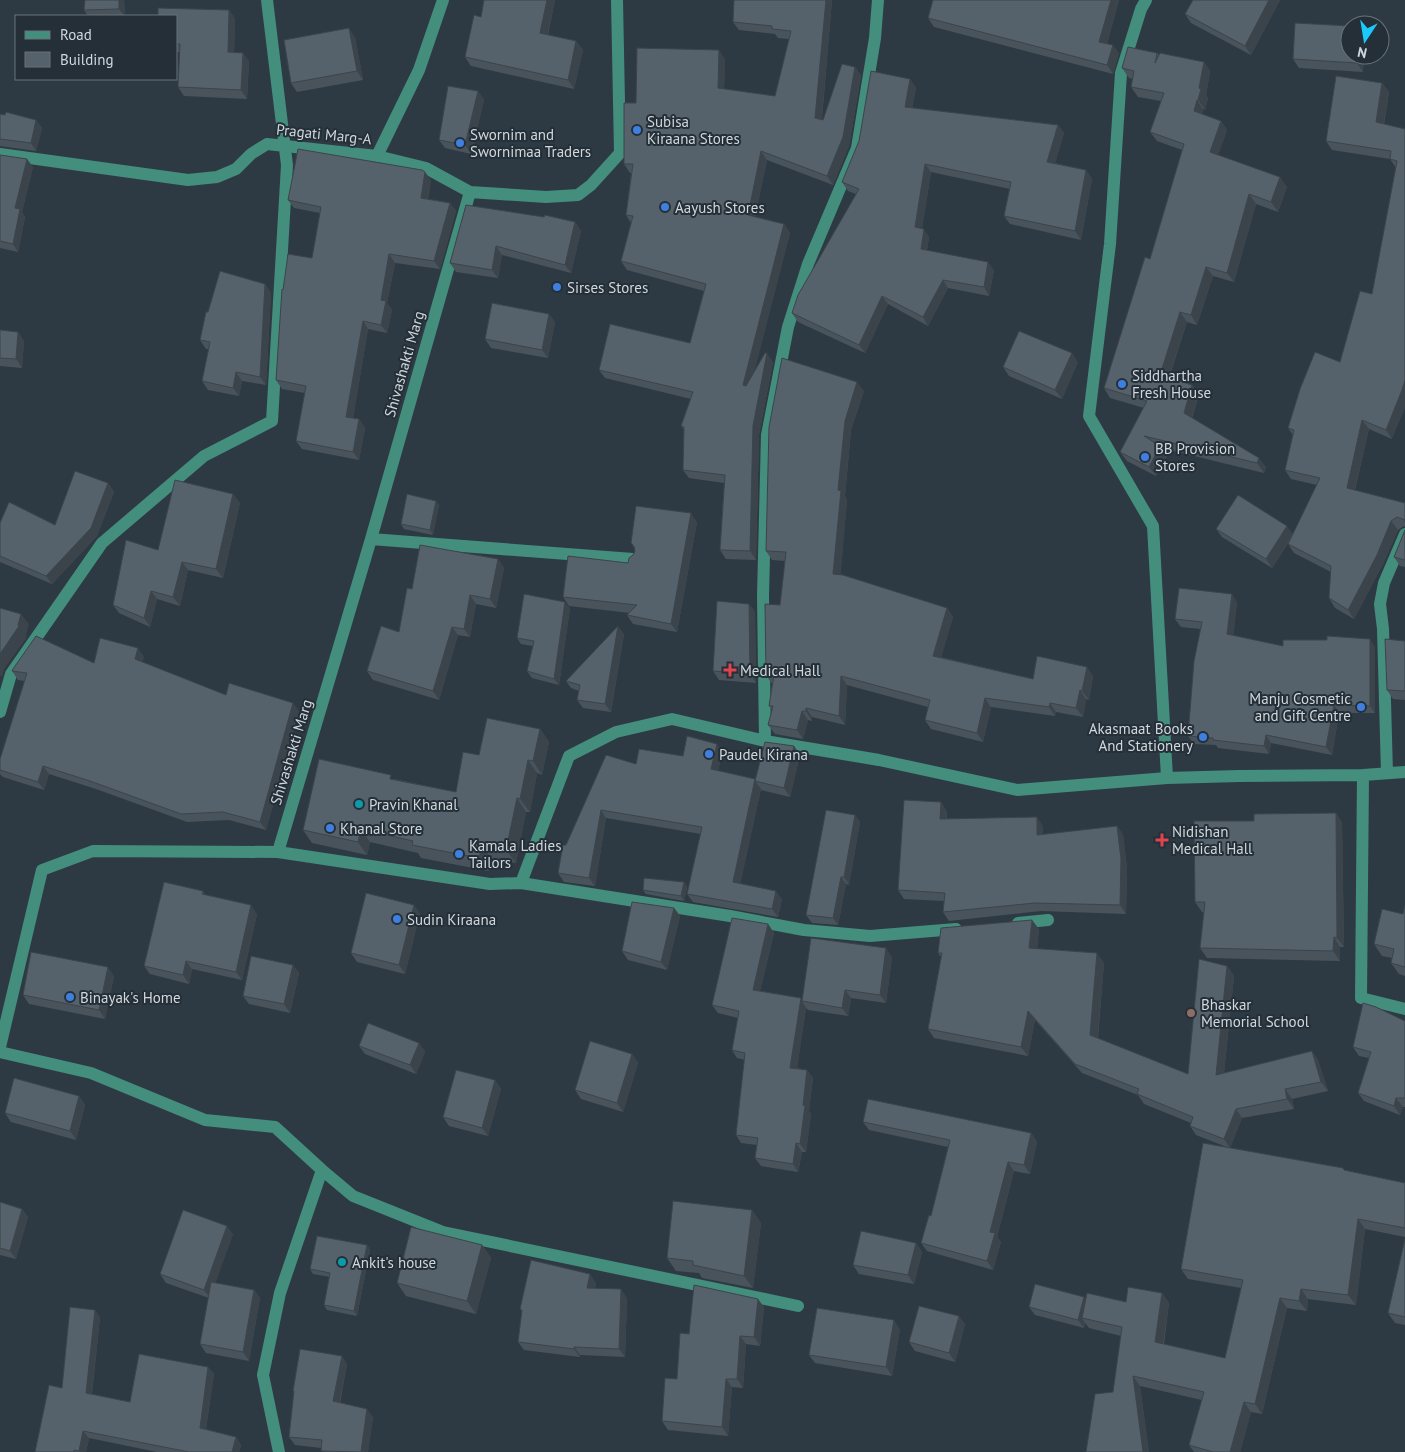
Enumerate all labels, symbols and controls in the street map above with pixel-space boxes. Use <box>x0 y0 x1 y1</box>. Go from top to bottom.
legend <box>15 15 178 80</box>
north arrow <box>1340 15 1390 65</box>
text: Road <box>60 25 92 44</box>
text: N <box>1356 43 1369 62</box>
text: Building <box>60 50 114 69</box>
place label: Subisa Kiraana Stores <box>647 112 740 148</box>
street label: Pragati Marg-A <box>275 120 373 148</box>
marker: Subisa Kiraana Stores <box>631 124 643 136</box>
place label: Swornim and Swornimaa Traders <box>470 125 591 161</box>
marker: Swornim and Swornimaa Traders <box>454 137 466 149</box>
place label: Aayush Stores <box>675 198 765 217</box>
marker: Aayush Stores <box>659 201 671 213</box>
place label: Sirses Stores <box>567 278 648 297</box>
marker: Sirses Stores <box>551 281 563 293</box>
street label: Shivashakti Marg <box>380 309 428 419</box>
place label: Siddhartha Fresh House <box>1132 366 1211 402</box>
marker: Siddhartha Fresh House <box>1116 378 1128 390</box>
place label: BB Provision Stores <box>1155 439 1235 475</box>
marker: BB Provision Stores <box>1139 451 1151 463</box>
place label: Medical Hall <box>740 661 821 680</box>
marker: Medical Hall <box>724 664 736 676</box>
place label: Manju Cosmetic and Gift Centre <box>1249 689 1351 725</box>
street label: Shivashakti Marg <box>266 697 316 807</box>
marker: Manju Cosmetic and Gift Centre <box>1355 701 1367 713</box>
place label: Akasmaat Books And Stationery <box>1089 719 1193 755</box>
marker: Akasmaat Books And Stationery <box>1197 731 1209 743</box>
place label: Paudel Kirana <box>719 745 808 764</box>
marker: Paudel Kirana <box>703 748 715 760</box>
place label: Pravin Khanal <box>369 795 458 814</box>
marker: Pravin Khanal <box>353 798 365 810</box>
place label: Khanal Store <box>340 819 422 838</box>
marker: Khanal Store <box>324 822 336 834</box>
place label: Nidishan Medical Hall <box>1172 822 1253 858</box>
marker: Nidishan Medical Hall <box>1156 834 1168 846</box>
place label: Kamala Ladies Tailors <box>469 836 562 872</box>
marker: Kamala Ladies Tailors <box>453 848 465 860</box>
place label: Sudin Kiraana <box>407 910 496 929</box>
marker: Sudin Kiraana <box>391 913 403 925</box>
place label: Binayak's Home <box>80 988 181 1007</box>
marker: Binayak's Home <box>64 991 76 1003</box>
place label: Bhaskar Memorial School <box>1201 995 1310 1031</box>
marker: Bhaskar Memorial School <box>1185 1007 1197 1019</box>
place label: Ankit's house <box>352 1253 436 1272</box>
marker: Ankit's house <box>336 1256 348 1268</box>

